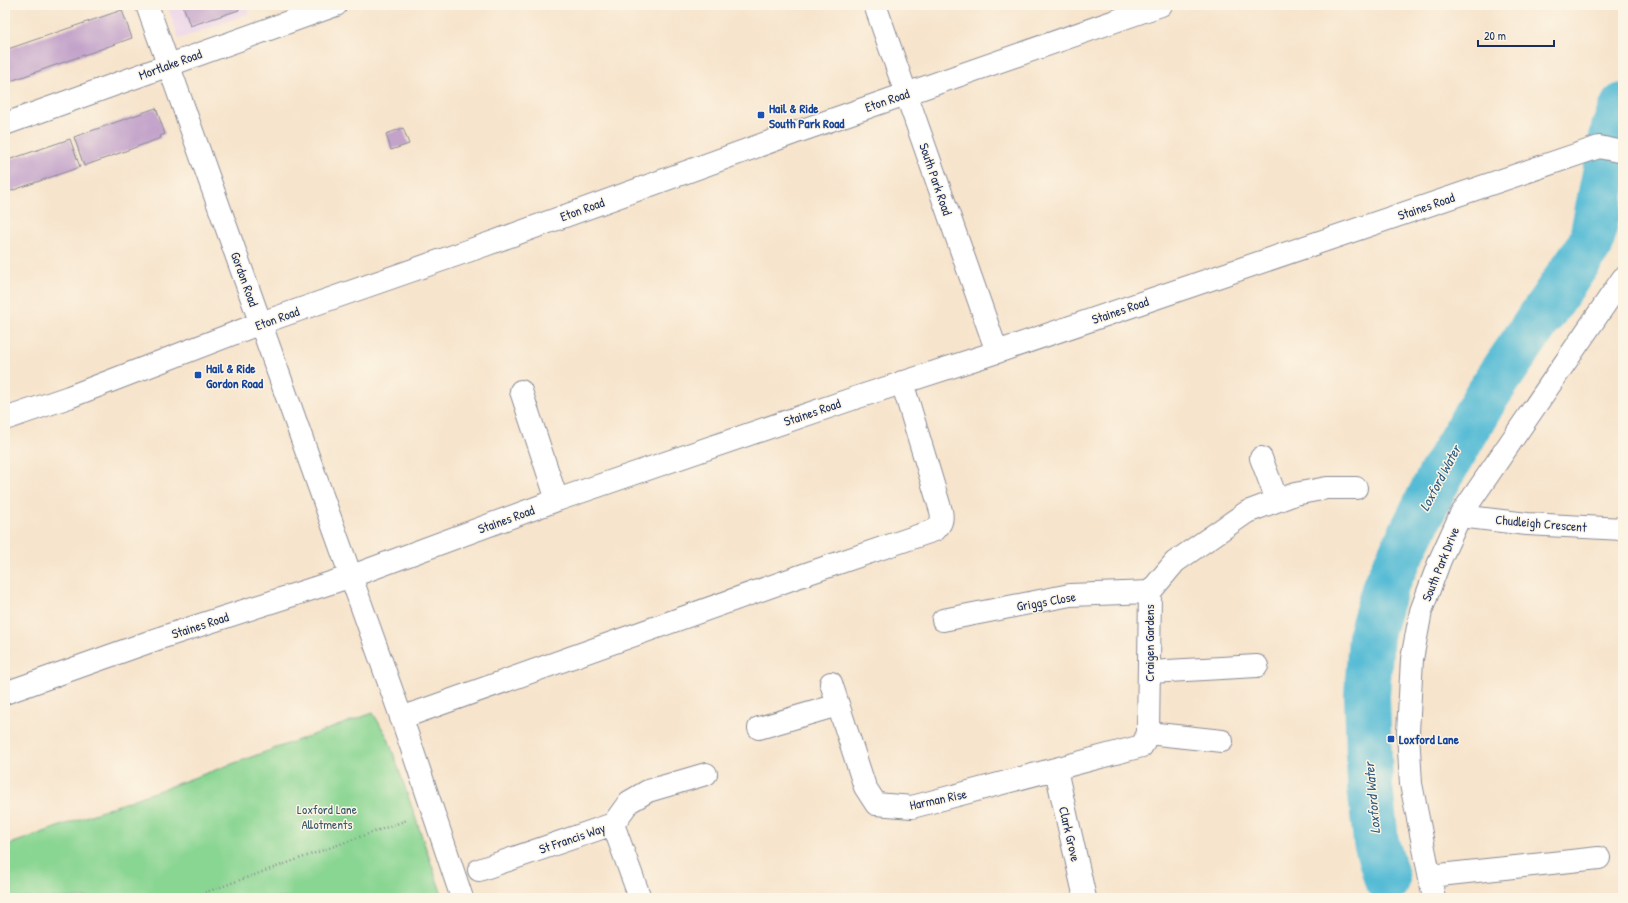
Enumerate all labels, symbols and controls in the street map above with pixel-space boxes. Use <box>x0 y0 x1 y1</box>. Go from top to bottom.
scale bar <box>1478 22 1554 48</box>
text: 20 m <box>1484 27 1506 44</box>
street label: Mortlake Road <box>136 44 204 84</box>
street label: Eton Road <box>862 84 912 116</box>
place label: Hail & Ride South Park Road <box>769 99 845 132</box>
marker: Hail & Ride South Park Road <box>756 110 766 120</box>
street label: South Park Road <box>915 140 957 218</box>
street label: Staines Road <box>1395 188 1457 224</box>
street label: Eton Road <box>557 193 607 225</box>
street label: Gordon Road <box>227 249 263 309</box>
street label: Staines Road <box>1089 292 1151 328</box>
street label: Eton Road <box>252 302 302 334</box>
place label: Hail & Ride Gordon Road <box>206 359 264 392</box>
marker: Hail & Ride Gordon Road <box>193 370 203 380</box>
street label: Staines Road <box>781 394 843 430</box>
water label: Loxford Water <box>1414 440 1466 514</box>
street label: Staines Road <box>475 500 537 538</box>
street label: Chudleigh Crescent <box>1495 510 1588 536</box>
street label: South Park Drive <box>1417 524 1463 604</box>
street label: Griggs Close <box>1015 587 1077 615</box>
street label: Craigen Gardens <box>1140 604 1158 682</box>
street label: Staines Road <box>169 607 231 643</box>
place label: Loxford Lane <box>1399 730 1460 748</box>
marker: Loxford Lane <box>1386 734 1396 744</box>
water label: Loxford Water <box>1359 760 1384 835</box>
street label: Harman Rise <box>908 784 968 814</box>
park label: Loxford Lane Allotments <box>297 800 357 833</box>
street label: Clark Grove <box>1055 805 1085 863</box>
street label: St Francis Way <box>537 818 608 858</box>

